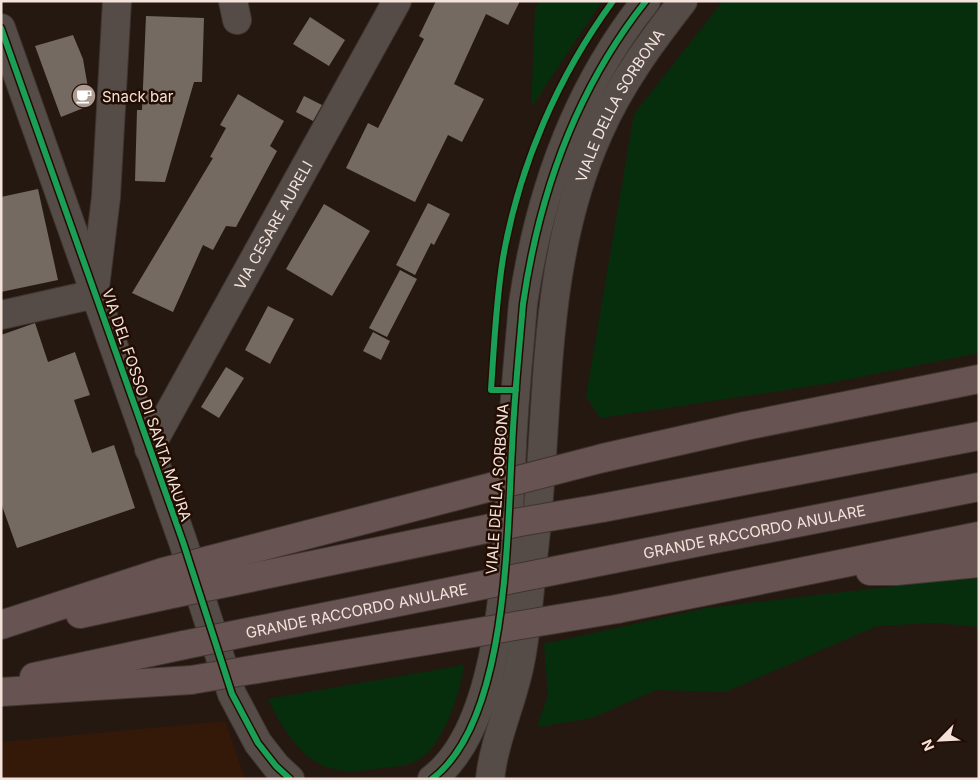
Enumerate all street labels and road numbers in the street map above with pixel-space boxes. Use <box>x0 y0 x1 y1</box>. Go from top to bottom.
street label: VIALE DELLA SORBONA <box>571 25 668 184</box>
street label: VIA CESARE AURELI <box>230 157 316 293</box>
street label: VIA DEL FOSSO DI SANTA MAURA <box>98 286 196 524</box>
street label: VIALE DELLA SORBONA <box>482 403 512 575</box>
street label: GRANDE RACCORDO ANULARE <box>642 500 867 562</box>
street label: GRANDE RACCORDO ANULARE <box>244 579 469 642</box>

